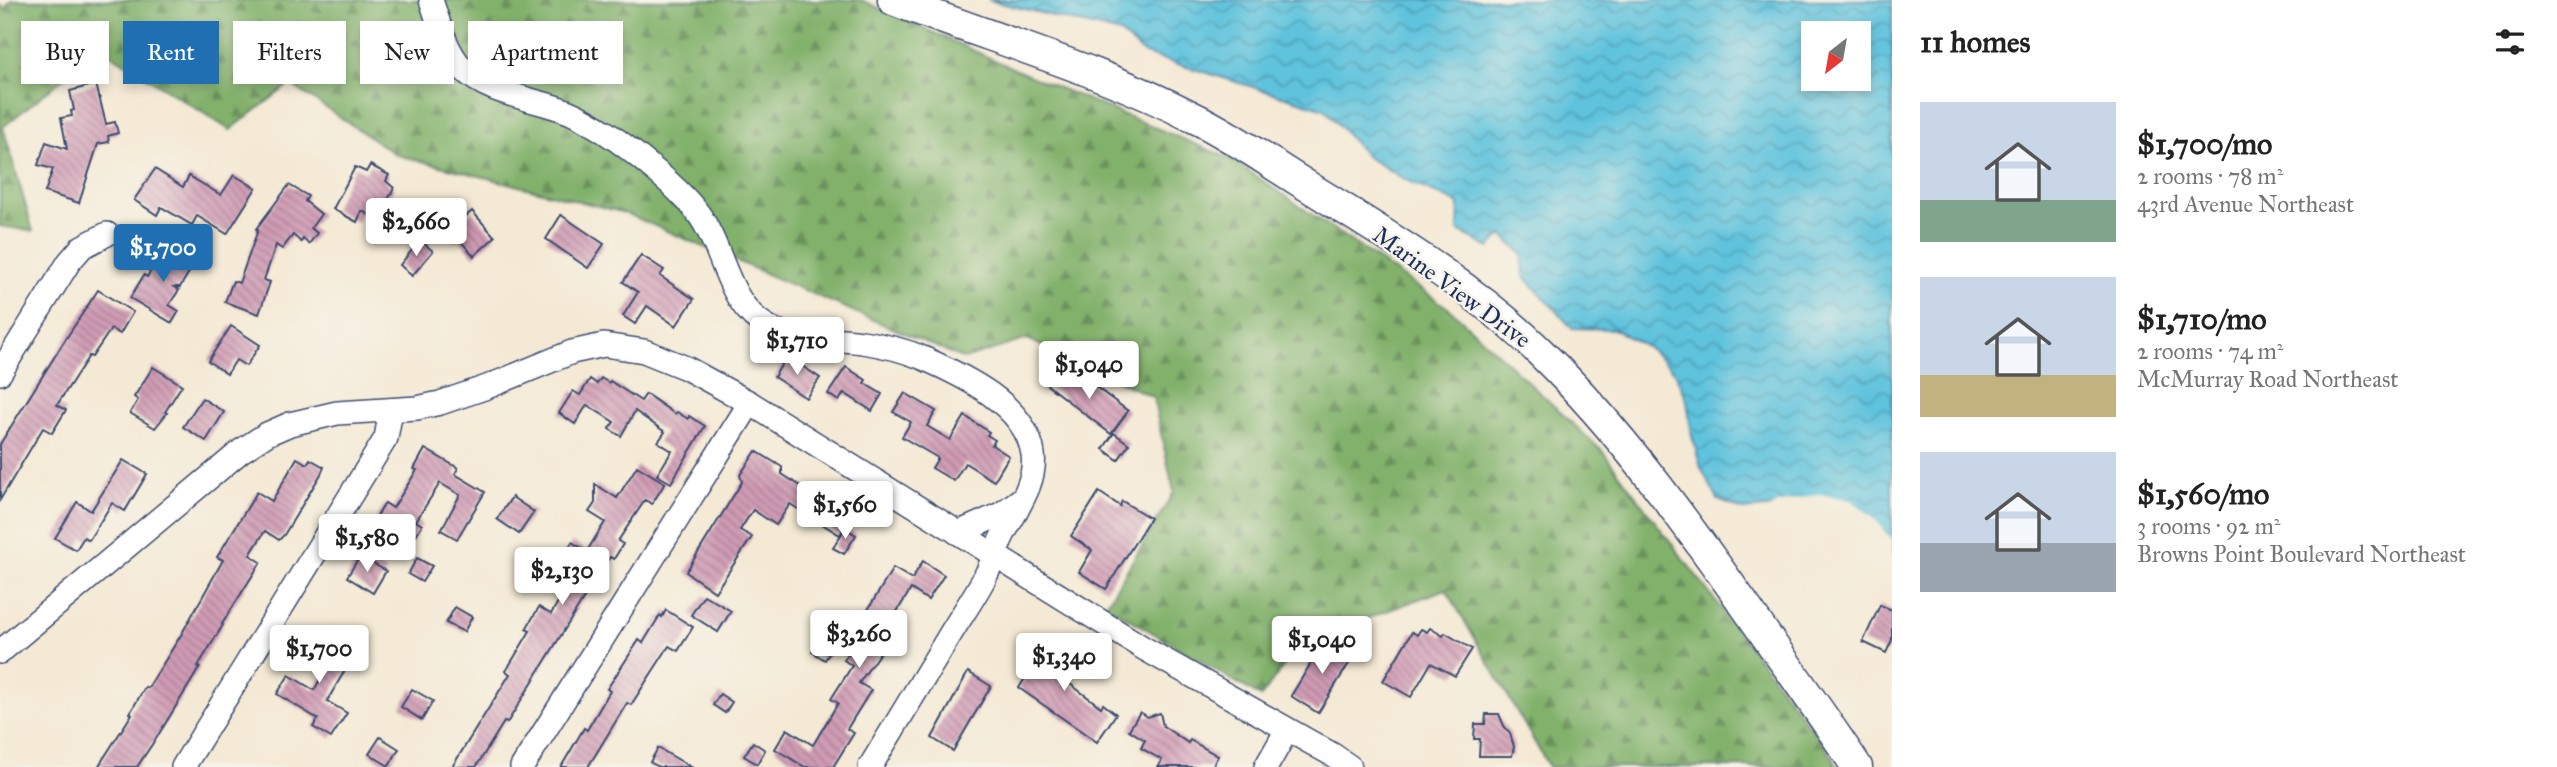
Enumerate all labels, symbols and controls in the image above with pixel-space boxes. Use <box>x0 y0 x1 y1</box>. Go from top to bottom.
chip: Buy <box>21 21 109 84</box>
chip: Rent <box>123 21 219 84</box>
chip: Filters <box>233 21 346 84</box>
chip: New <box>360 21 454 84</box>
chip: Apartment <box>468 21 623 84</box>
north arrow <box>1801 21 1871 91</box>
map controls <box>1801 21 1871 91</box>
icon: filters <box>2491 23 2529 61</box>
text: 11 homes <box>1920 24 2031 60</box>
text: $1,700/mo <box>2137 126 2272 162</box>
icon: home <box>1976 130 2060 214</box>
text: 2 rooms · 78 m² <box>2137 162 2283 190</box>
text: 43rd Avenue Northeast <box>2137 190 2354 218</box>
pin: $2,660 <box>359 198 473 258</box>
text: $2,660 <box>382 207 450 235</box>
street label: Marine View Drive <box>1367 220 1537 354</box>
pin: $1,700 <box>106 224 220 284</box>
text: $1,700 <box>130 233 196 261</box>
text: $1,710/mo <box>2137 301 2267 337</box>
icon: home <box>1976 305 2060 389</box>
pin: $1,710 <box>740 318 854 377</box>
text: $1,710 <box>766 326 828 354</box>
text: 2 rooms · 74 m² <box>2137 337 2283 365</box>
pin: $1,040 <box>1032 342 1146 401</box>
text: $1,040 <box>1055 350 1123 378</box>
text: McMurray Road Northeast <box>2137 365 2398 393</box>
text: $1,560/mo <box>2137 476 2269 512</box>
icon: home <box>1976 480 2060 564</box>
pin: $1,560 <box>788 482 902 541</box>
text: $1,560 <box>813 490 877 518</box>
text: 3 rooms · 92 m² <box>2137 512 2280 540</box>
pin: $1,580 <box>310 514 424 574</box>
text: $1,580 <box>335 523 399 551</box>
text: Browns Point Boulevard Northeast <box>2137 540 2466 568</box>
pin: $2,130 <box>505 548 619 607</box>
text: $2,130 <box>530 556 594 584</box>
pin: $3,260 <box>802 610 916 670</box>
pin: $1,040 <box>1265 616 1379 676</box>
text: $3,260 <box>826 619 892 647</box>
text: $1,040 <box>1288 625 1356 653</box>
pin: $1,700 <box>262 626 376 685</box>
text: $1,700 <box>286 634 352 662</box>
pin: $1,340 <box>1007 634 1121 693</box>
text: $1,340 <box>1032 642 1096 670</box>

